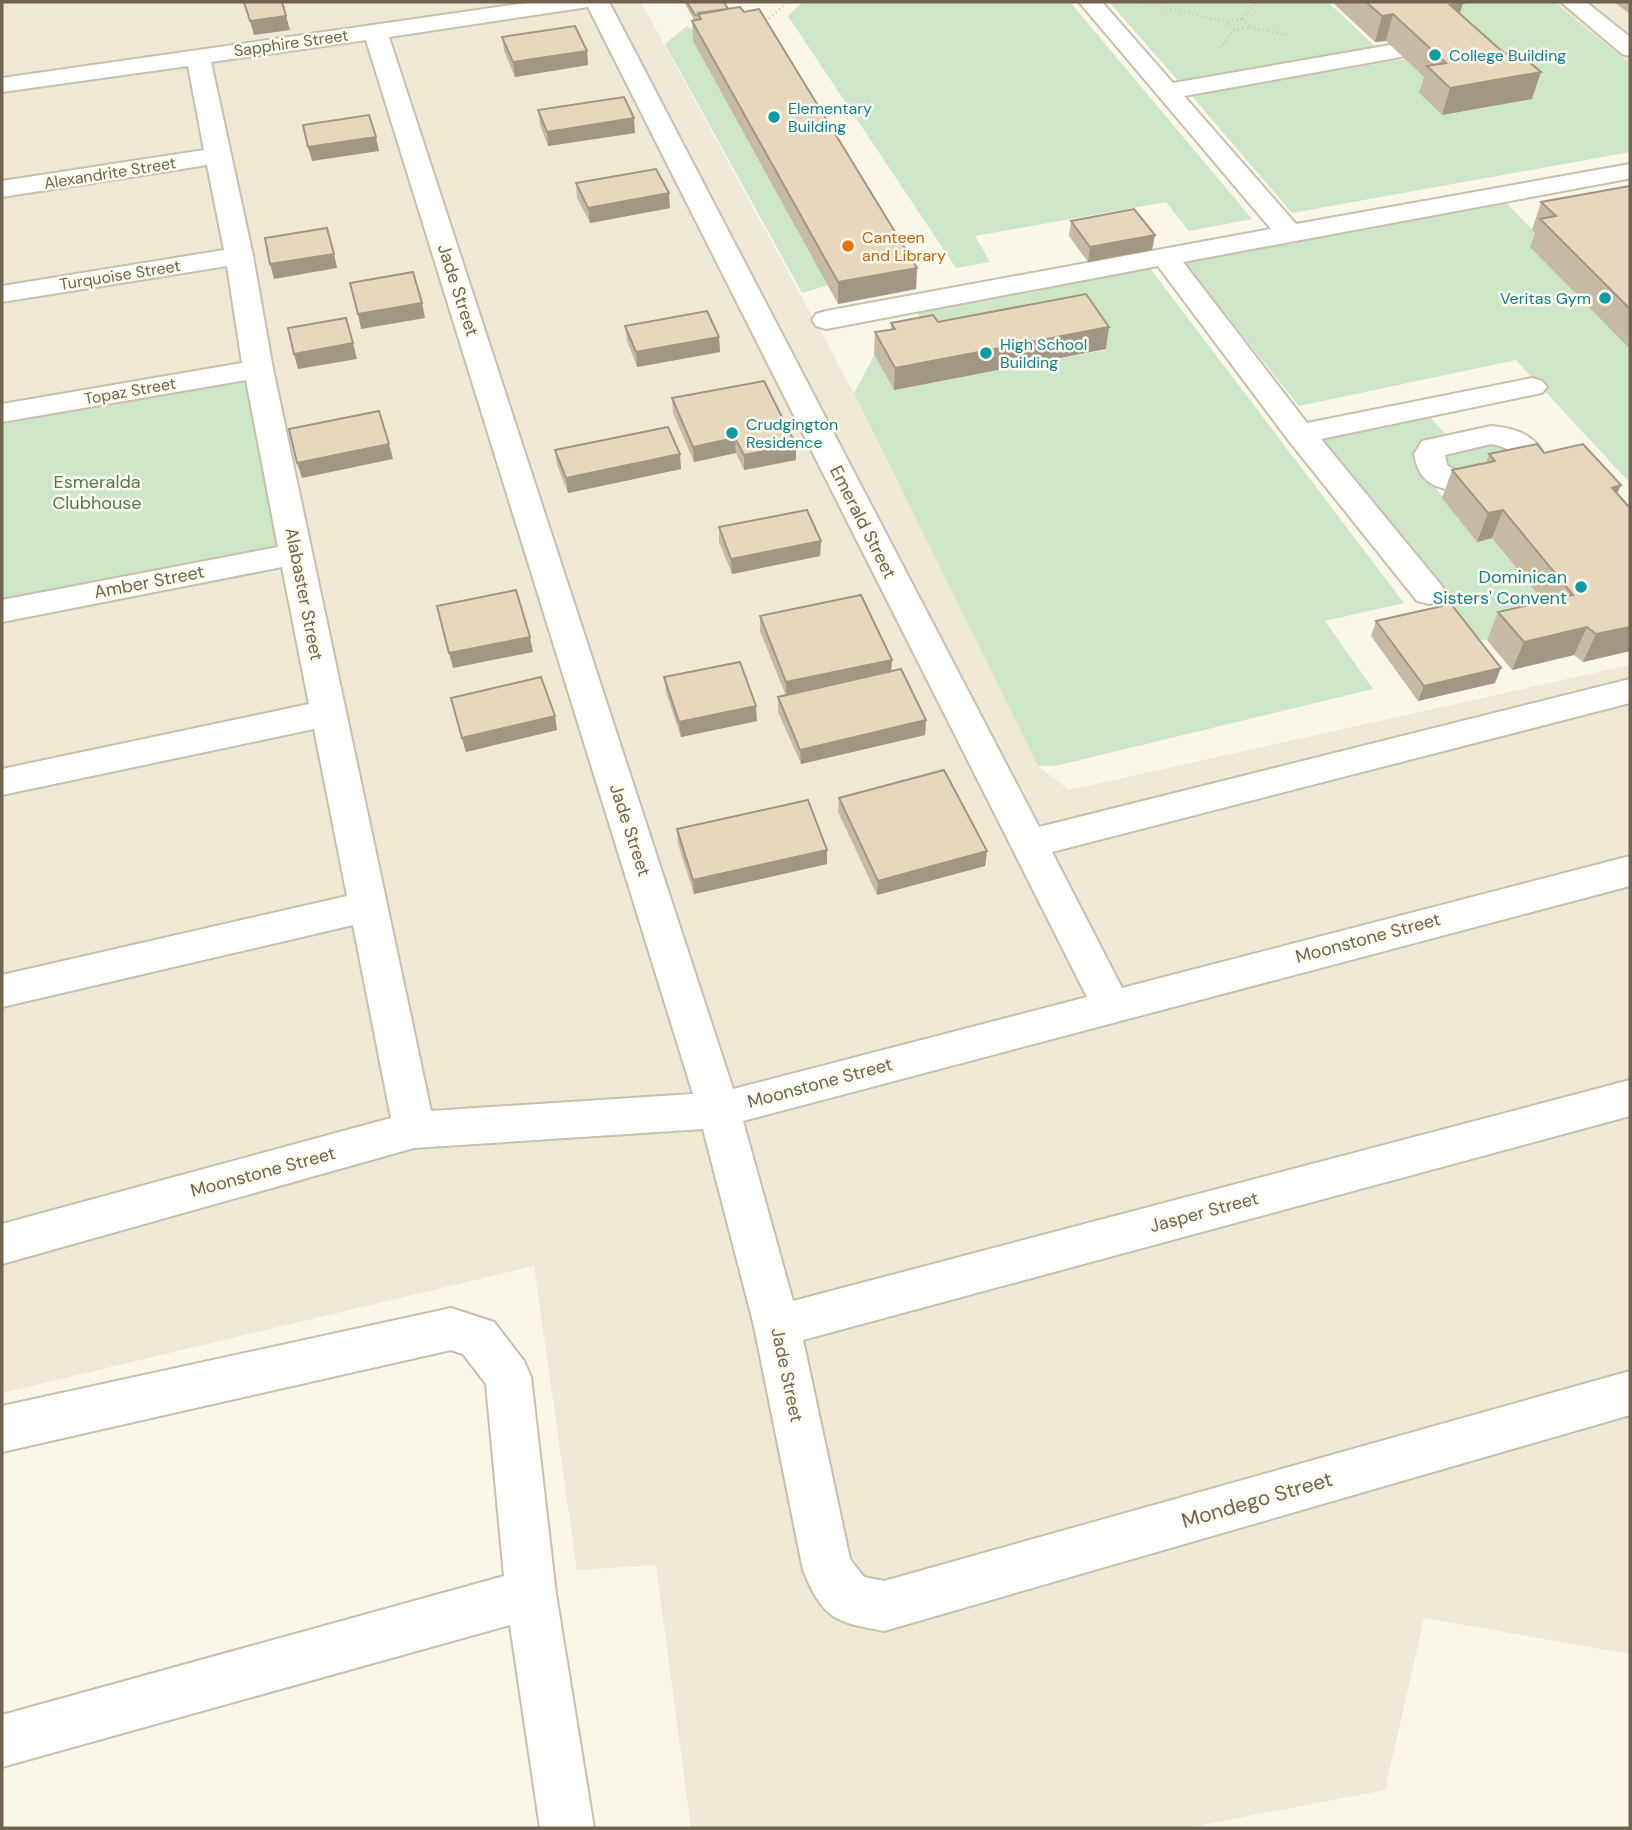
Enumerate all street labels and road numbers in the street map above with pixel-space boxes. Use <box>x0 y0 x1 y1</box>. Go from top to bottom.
street label: Sapphire Street <box>232 25 350 61</box>
street label: Alexandrite Street <box>43 152 177 194</box>
street label: Jade Street <box>432 241 484 339</box>
street label: Turquoise Street <box>58 255 182 295</box>
street label: Topaz Street <box>83 373 177 409</box>
street label: Emerald Street <box>824 461 902 583</box>
street label: Alabaster Street <box>279 525 329 663</box>
street label: Amber Street <box>92 560 206 604</box>
street label: Jade Street <box>604 781 656 879</box>
street label: Moonstone Street <box>1293 907 1443 969</box>
street label: Moonstone Street <box>745 1052 895 1114</box>
street label: Moonstone Street <box>188 1141 338 1203</box>
street label: Jasper Street <box>1147 1186 1261 1238</box>
street label: Jade Street <box>765 1325 809 1425</box>
street label: Mondego Street <box>1178 1465 1336 1535</box>

